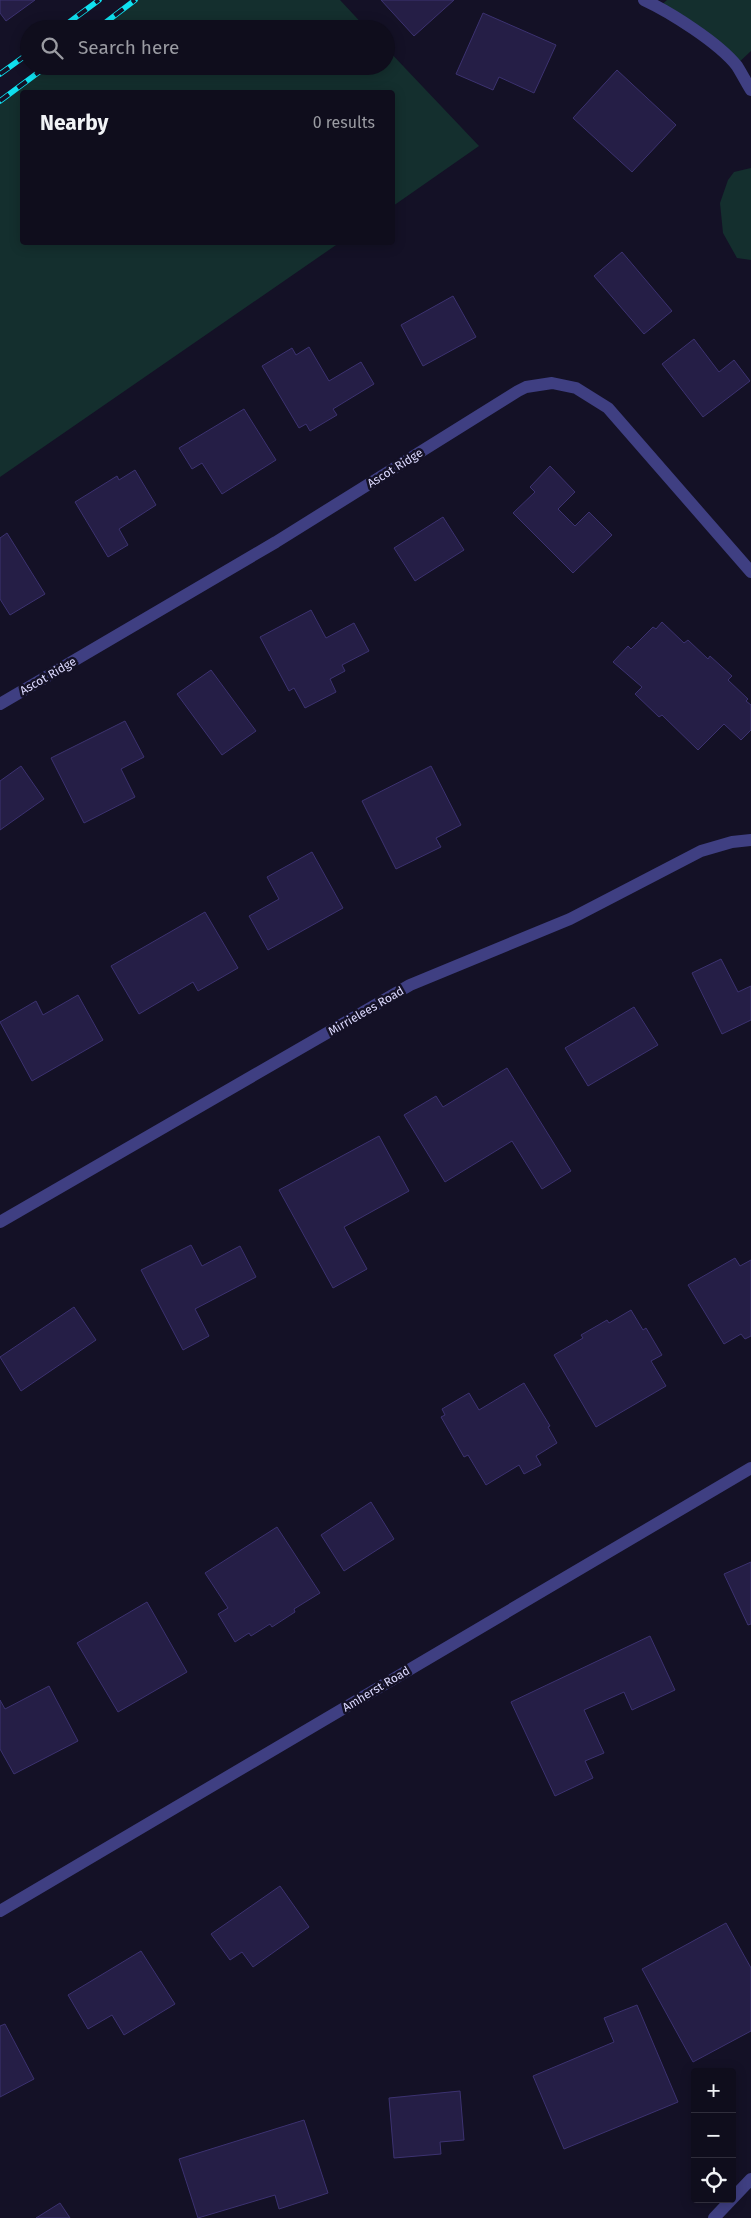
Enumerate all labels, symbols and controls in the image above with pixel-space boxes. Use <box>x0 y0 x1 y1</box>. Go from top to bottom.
search box <box>20 20 395 75</box>
icon: search <box>38 34 66 62</box>
text: Search here <box>78 36 179 59</box>
text: Nearby <box>40 110 108 136</box>
text: 0 results <box>313 113 375 132</box>
street label: Ascot Ridge <box>365 445 425 491</box>
street label: Ascot Ridge <box>17 654 79 698</box>
street label: Mirrielees Road <box>326 984 406 1038</box>
street label: Amherst Road <box>340 1663 412 1715</box>
map controls <box>691 2068 736 2203</box>
button: + <box>691 2068 736 2113</box>
button: − <box>691 2113 736 2158</box>
button: locate <box>691 2158 736 2203</box>

